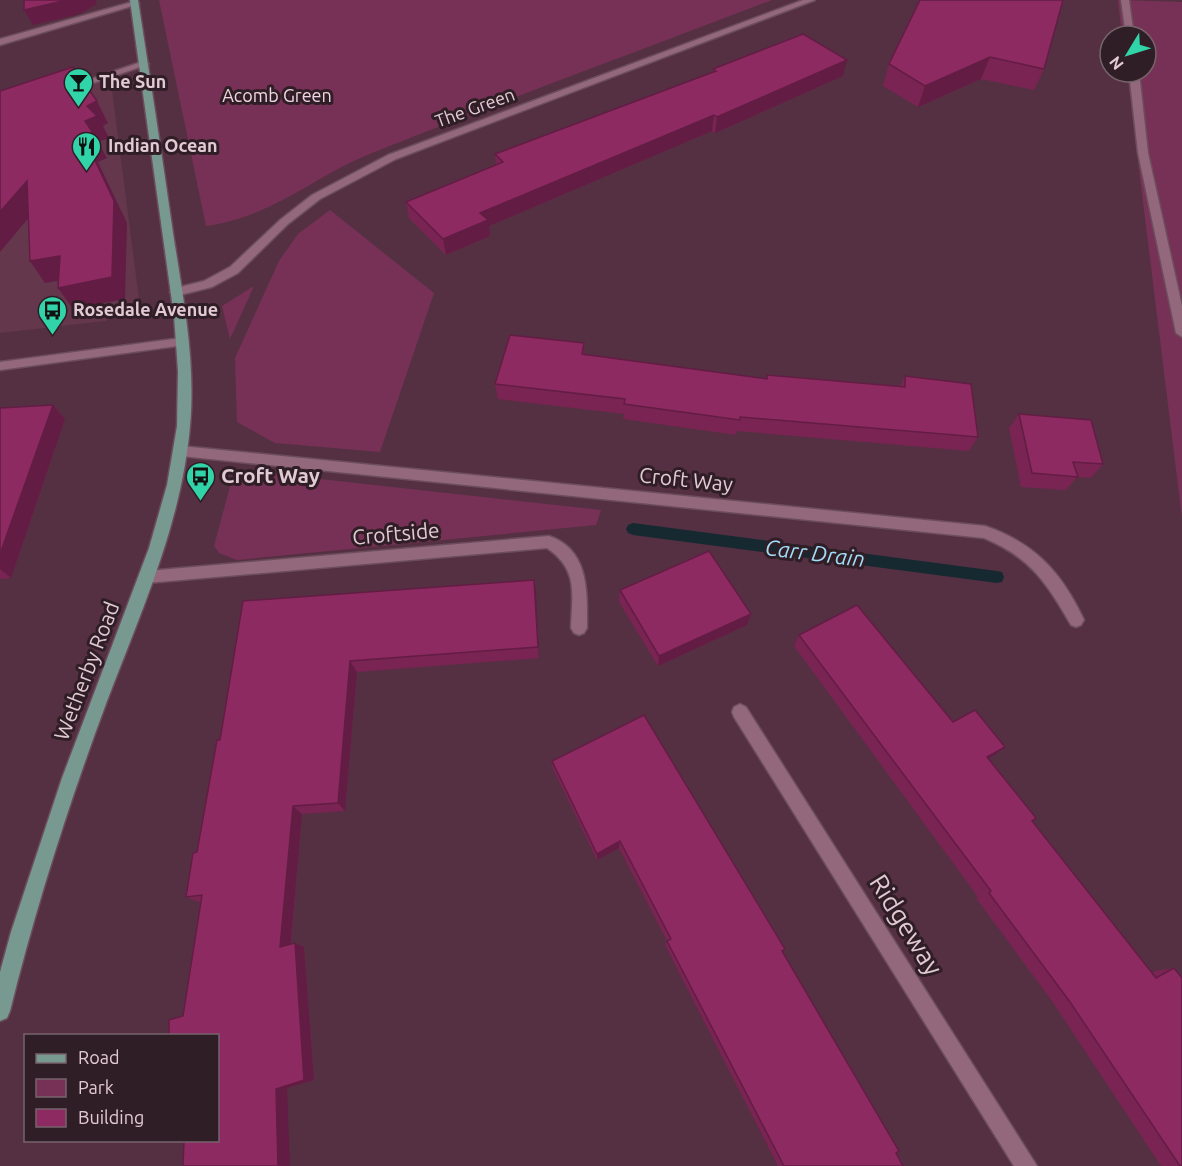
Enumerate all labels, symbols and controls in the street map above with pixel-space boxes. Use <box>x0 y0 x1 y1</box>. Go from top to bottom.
north arrow <box>1098 24 1158 84</box>
text: N <box>1105 53 1127 73</box>
bar icon: The Sun <box>62 66 94 108</box>
place label: The Sun <box>99 71 166 91</box>
street label: The Green <box>432 83 517 131</box>
park label: Acomb Green <box>222 85 332 105</box>
restaurant icon: Indian Ocean <box>71 130 103 172</box>
place label: Indian Ocean <box>108 135 218 155</box>
bus stop icon: Rosedale Avenue <box>36 294 68 336</box>
place label: Rosedale Avenue <box>73 299 218 319</box>
bus stop icon: Croft Way <box>184 460 216 502</box>
street label: Croft Way <box>638 462 734 496</box>
place label: Croft Way <box>221 463 320 487</box>
street label: Croftside <box>351 517 441 549</box>
water label: Carr Drain <box>764 534 866 571</box>
street label: Wetherby Road <box>49 598 123 743</box>
street label: Ridgeway <box>864 869 949 980</box>
legend <box>24 1034 219 1142</box>
text: Road <box>78 1047 120 1067</box>
text: Park <box>78 1077 114 1097</box>
text: Building <box>78 1107 144 1127</box>

